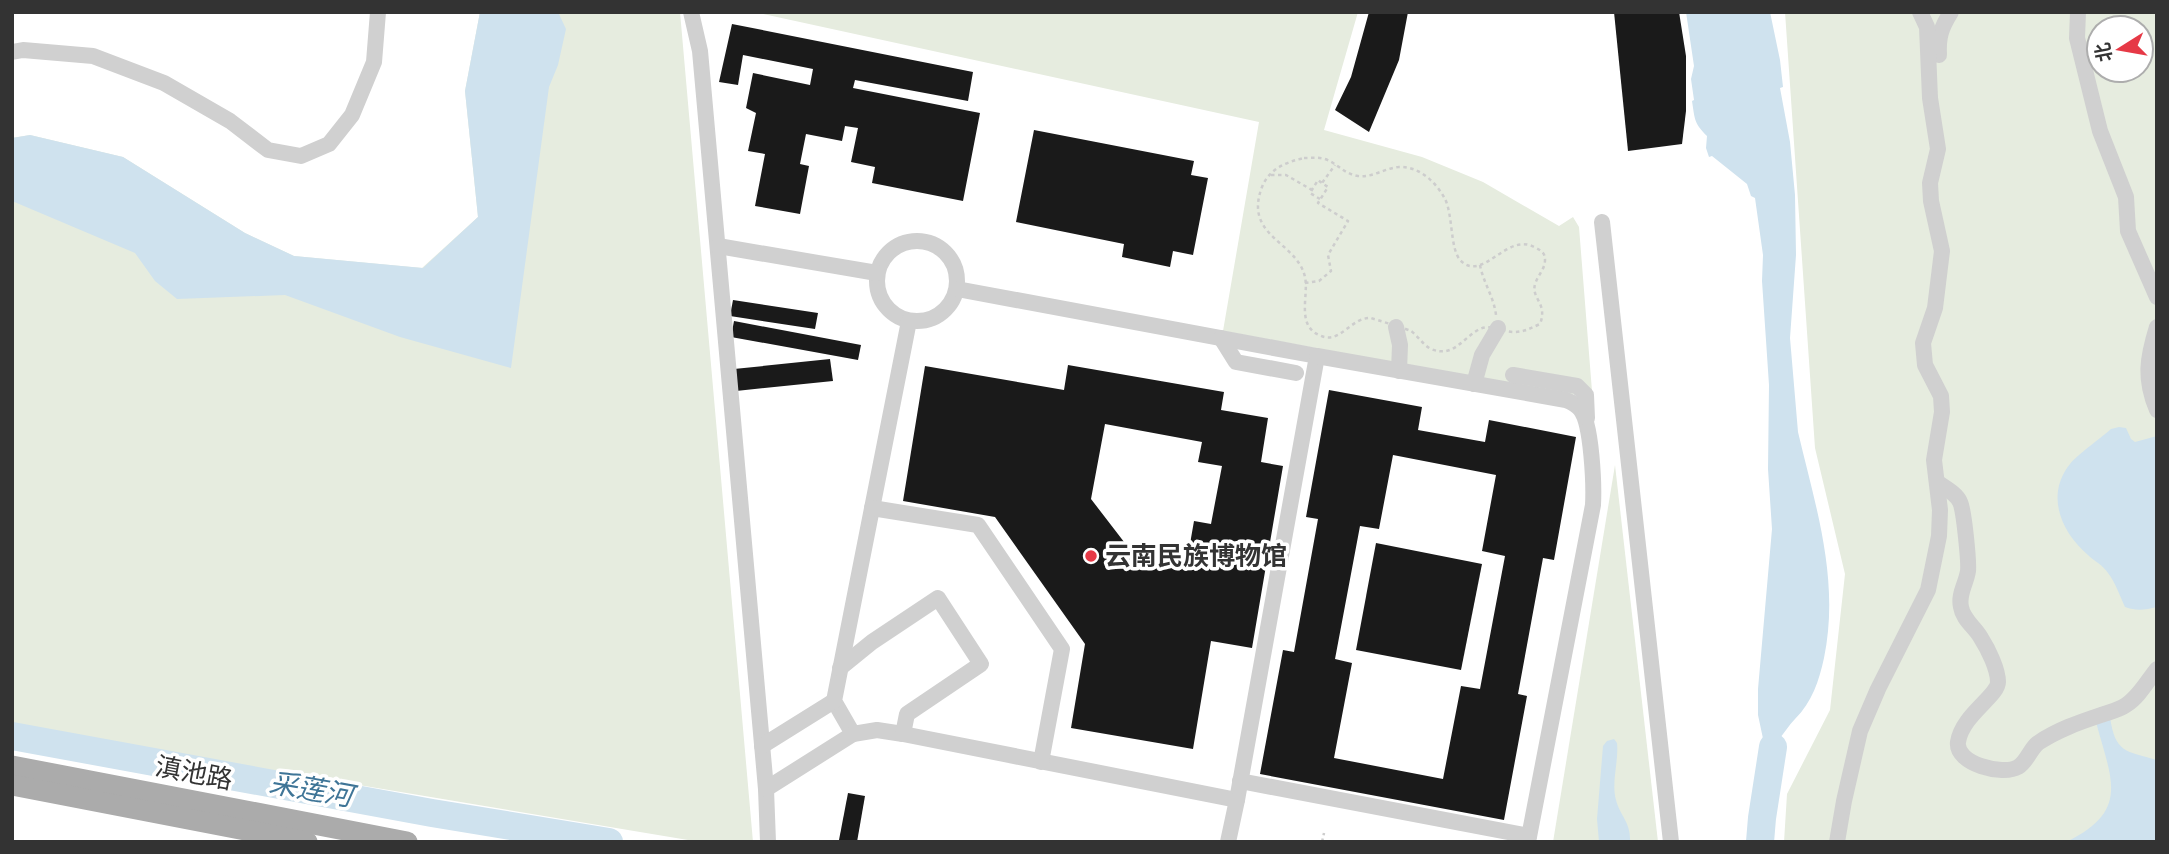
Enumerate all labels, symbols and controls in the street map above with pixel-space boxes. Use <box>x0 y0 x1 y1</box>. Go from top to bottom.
north arrow <box>2085 14 2155 84</box>
text: 北 <box>2090 41 2116 64</box>
place label: 云南民族博物馆 <box>1105 539 1287 570</box>
marker: 云南民族博物馆 <box>1083 548 1099 564</box>
street label: 滇池路 <box>153 749 236 794</box>
water label: 采莲河 <box>267 764 360 813</box>

